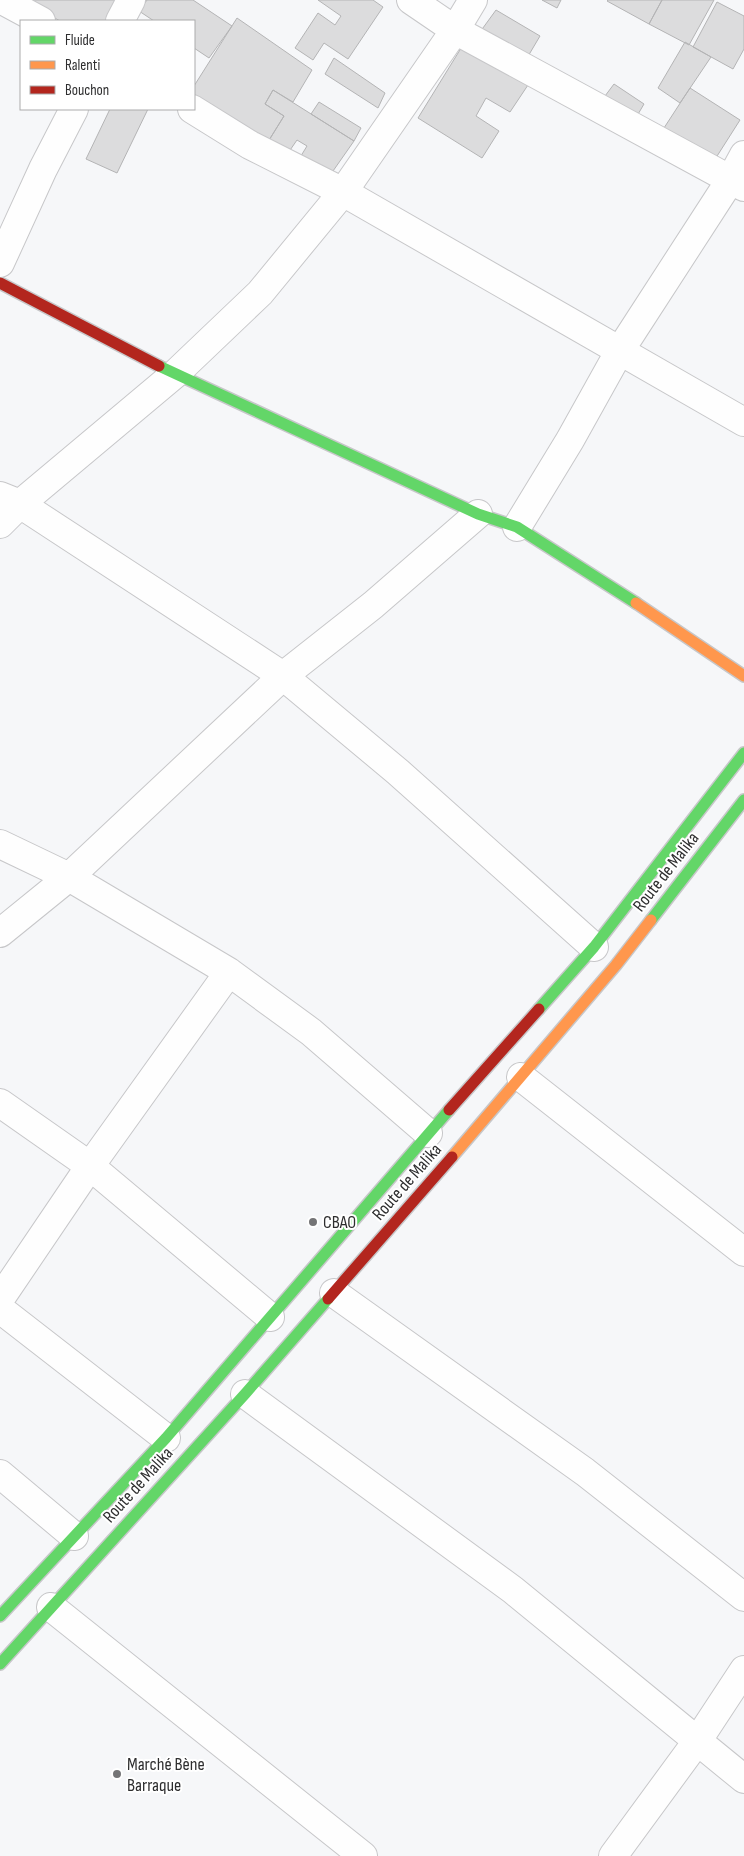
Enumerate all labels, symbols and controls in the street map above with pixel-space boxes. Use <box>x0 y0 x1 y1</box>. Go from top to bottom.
legend <box>20 20 195 110</box>
text: Fluide <box>65 31 95 50</box>
text: Ralenti <box>65 56 100 75</box>
text: Bouchon <box>65 81 109 100</box>
street label: Route de Malika <box>629 828 703 916</box>
street label: Route de Malika <box>368 1139 446 1225</box>
place label: CBAO <box>323 1212 356 1233</box>
marker: CBAO <box>307 1216 319 1228</box>
street label: Route de Malika <box>99 1443 178 1527</box>
place label: Marché Bène Barraque <box>127 1754 205 1796</box>
marker: Marché Bène Barraque <box>111 1768 123 1780</box>

